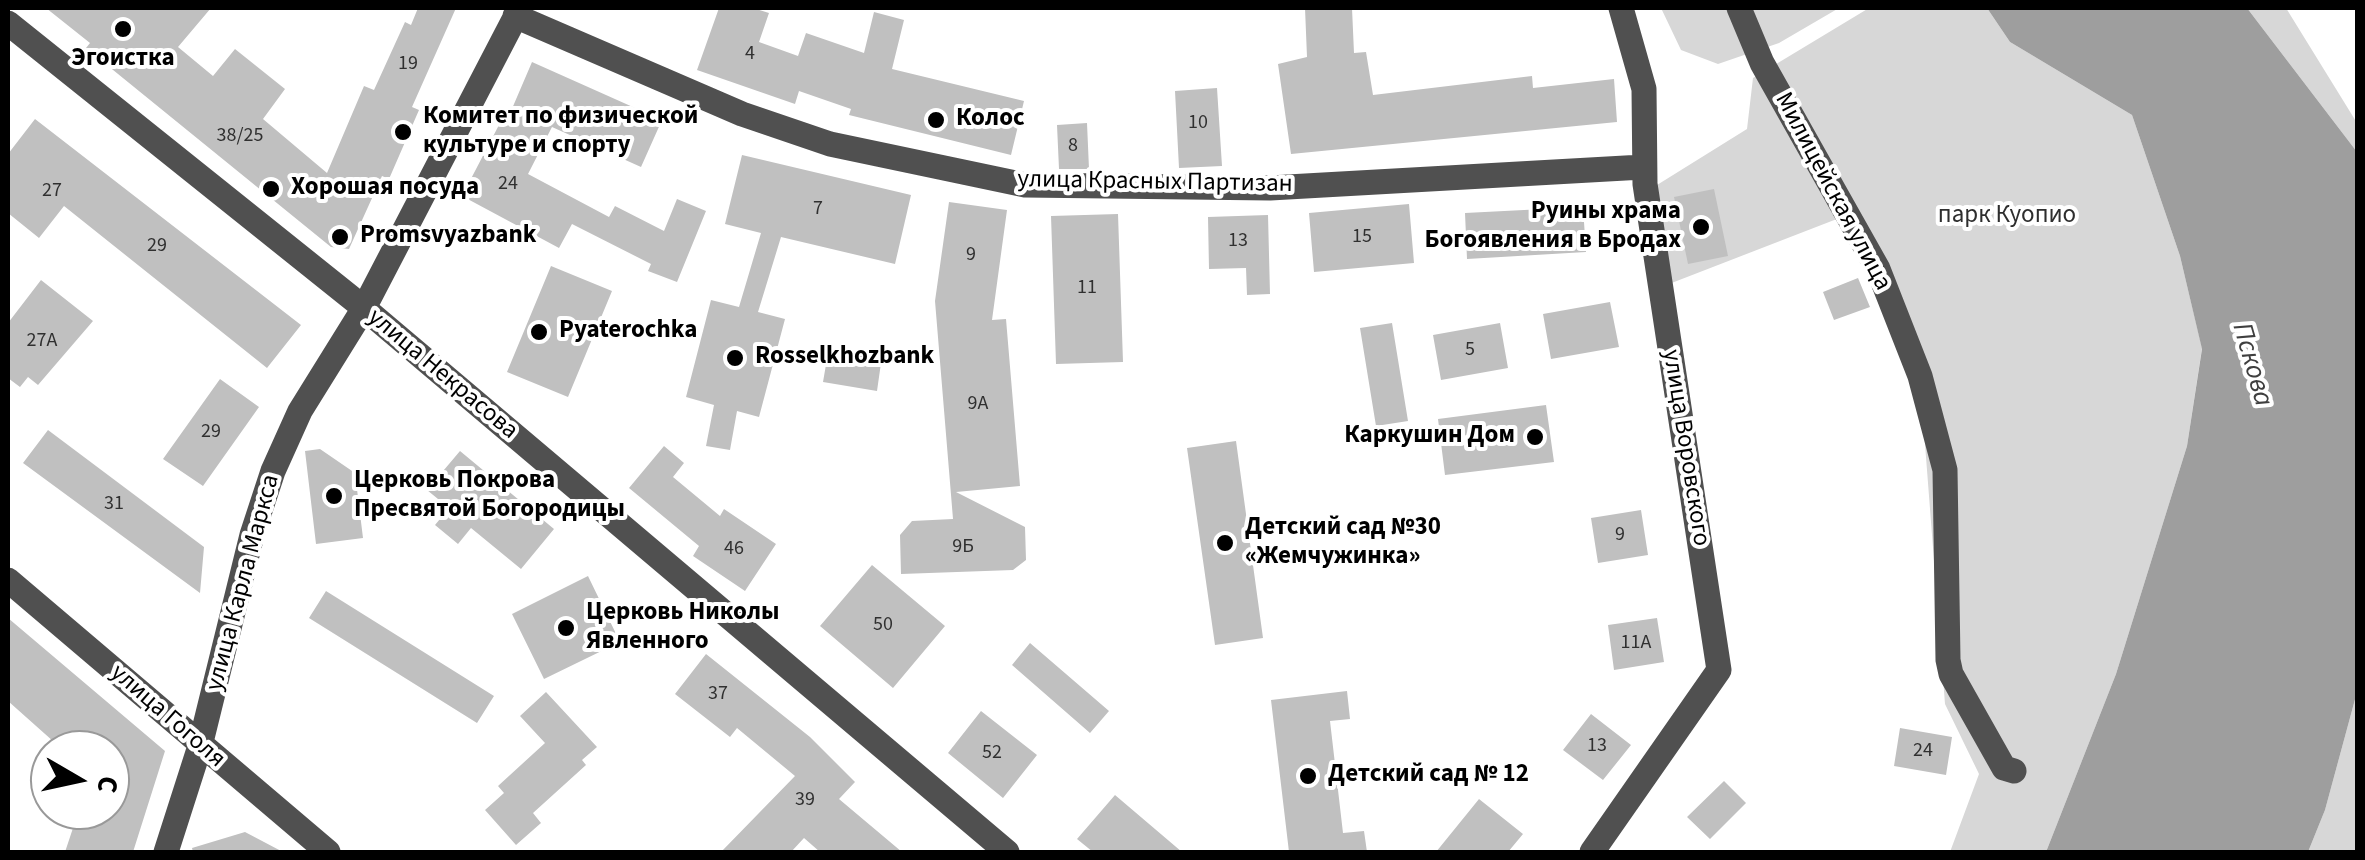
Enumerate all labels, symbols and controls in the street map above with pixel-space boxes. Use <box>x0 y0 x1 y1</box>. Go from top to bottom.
marker: Эгоистка <box>112 18 134 40</box>
house number: 4 <box>745 43 755 67</box>
place label: Эгоистка <box>71 45 175 75</box>
house number: 19 <box>398 53 418 77</box>
street label: Милицейская улица <box>1767 88 1897 296</box>
place label: Комитет по физической культуре и спорту <box>423 103 698 162</box>
place label: Колос <box>956 105 1025 135</box>
marker: Колос <box>925 109 947 131</box>
house number: 10 <box>1188 112 1208 136</box>
marker: Комитет по физической культуре и спорту <box>392 121 414 143</box>
house number: 38/25 <box>217 125 263 149</box>
house number: 8 <box>1068 135 1078 159</box>
street label: улица Красных Партизан <box>1017 166 1293 200</box>
house number: 24 <box>498 173 518 197</box>
place label: Хорошая посуда <box>291 174 479 204</box>
marker: Хорошая посуда <box>260 178 282 200</box>
house number: 27 <box>42 180 62 204</box>
house number: 7 <box>813 198 823 222</box>
place label: Руины храма Богоявления в Бродах <box>1424 198 1681 257</box>
park label: парк Куопио <box>1938 202 2076 232</box>
marker: Руины храма Богоявления в Бродах <box>1690 216 1712 238</box>
place label: Promsvyazbank <box>360 222 536 252</box>
marker: Promsvyazbank <box>329 226 351 248</box>
house number: 15 <box>1352 226 1372 250</box>
house number: 13 <box>1228 230 1248 254</box>
house number: 29 <box>147 235 167 259</box>
house number: 9 <box>966 244 976 268</box>
house number: 11 <box>1077 277 1097 301</box>
street label: улица Некрасова <box>361 303 523 447</box>
place label: Pyaterochka <box>559 317 697 347</box>
water label: Пскова <box>2223 319 2279 411</box>
marker: Pyaterochka <box>528 321 550 343</box>
house number: 27А <box>27 330 57 354</box>
house number: 5 <box>1465 339 1475 363</box>
place label: Rosselkhozbank <box>755 343 934 373</box>
marker: Rosselkhozbank <box>724 347 746 369</box>
street label: улица Воровского <box>1655 348 1715 548</box>
house number: 9А <box>968 393 988 417</box>
house number: 29 <box>201 421 221 445</box>
place label: Каркушин Дом <box>1344 422 1515 452</box>
marker: Каркушин Дом <box>1524 426 1546 448</box>
place label: Церковь Покрова Пресвятой Богородицы <box>354 467 625 526</box>
street label: улица Карла Маркса <box>201 472 287 694</box>
marker: Церковь Покрова Пресвятой Богородицы <box>323 485 345 507</box>
house number: 31 <box>104 493 124 517</box>
place label: Детский сад №30 «Жемчужинка» <box>1245 514 1441 573</box>
house number: 9 <box>1615 524 1625 548</box>
marker: Детский сад №30 «Жемчужинка» <box>1214 532 1236 554</box>
house number: 9Б <box>952 536 974 560</box>
house number: 46 <box>724 538 744 562</box>
place label: Церковь Николы Явленного <box>586 599 780 658</box>
house number: 50 <box>873 614 893 638</box>
marker: Церковь Николы Явленного <box>555 617 577 639</box>
house number: 11А <box>1621 632 1651 656</box>
street label: улица Гоголя <box>103 659 231 775</box>
house number: 37 <box>708 683 728 707</box>
north arrow <box>30 730 130 830</box>
house number: 13 <box>1587 735 1607 759</box>
house number: 24 <box>1913 740 1933 764</box>
house number: 52 <box>982 742 1002 766</box>
place label: Детский сад № 12 <box>1328 761 1529 791</box>
marker: Детский сад № 12 <box>1297 765 1319 787</box>
text: С <box>87 773 129 796</box>
house number: 39 <box>795 789 815 813</box>

